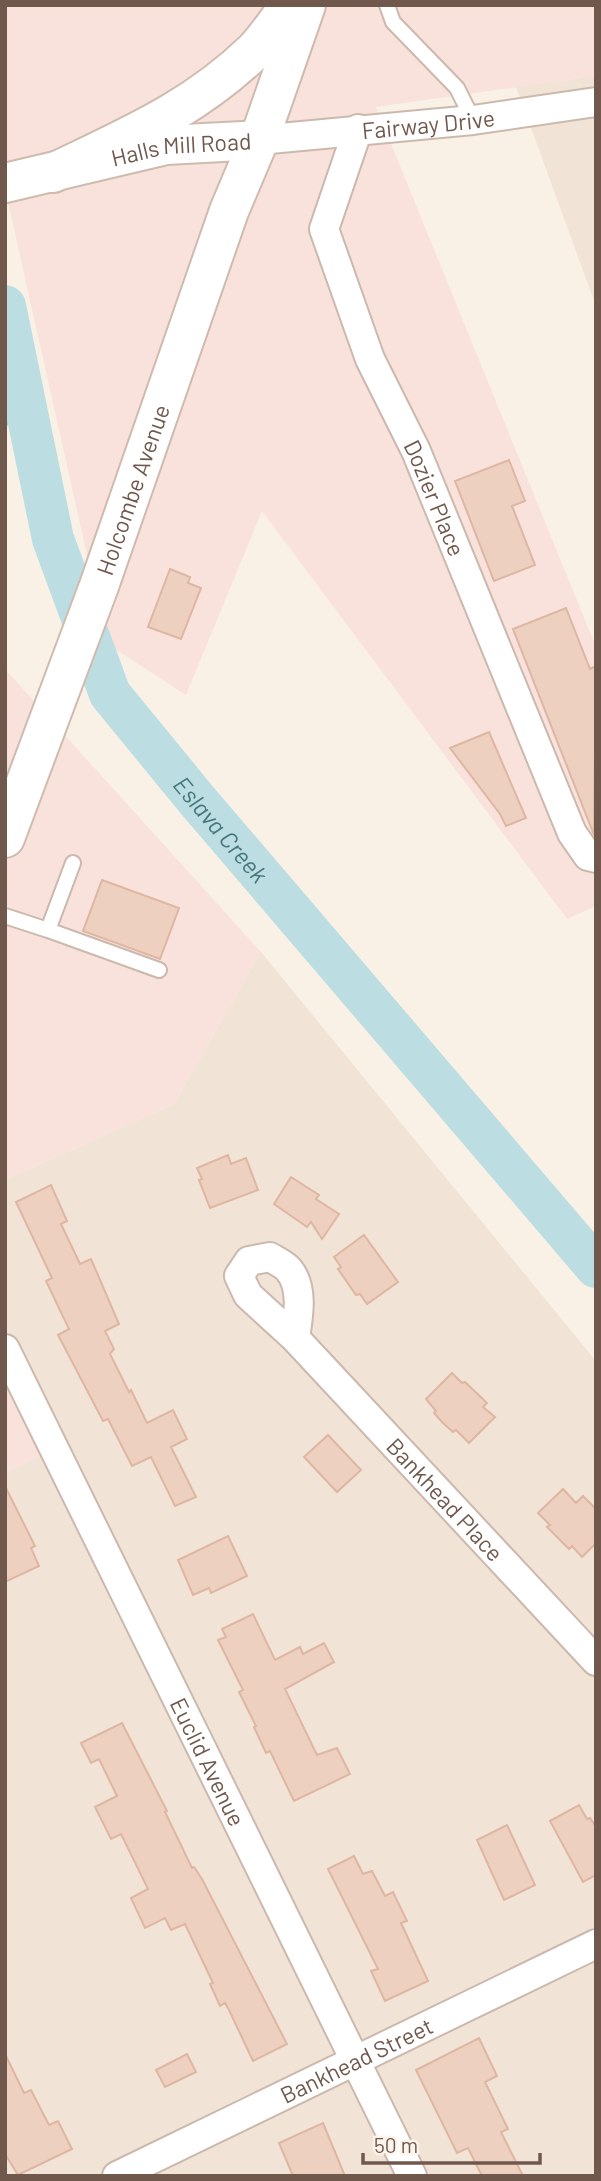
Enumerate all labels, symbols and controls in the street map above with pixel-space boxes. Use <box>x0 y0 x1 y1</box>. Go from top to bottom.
street label: Fairway Drive <box>361 103 497 144</box>
street label: Halls Mill Road <box>108 126 252 172</box>
street label: Holcombe Avenue <box>90 401 175 579</box>
street label: Dozier Place <box>399 435 471 560</box>
water label: Eslava Creek <box>168 770 275 888</box>
street label: Bankhead Place <box>381 1432 509 1567</box>
street label: Euclid Avenue <box>165 1693 252 1831</box>
street label: Bankhead Street <box>276 2011 437 2109</box>
scale bar <box>363 2122 540 2166</box>
text: 50 m <box>374 2132 418 2157</box>

